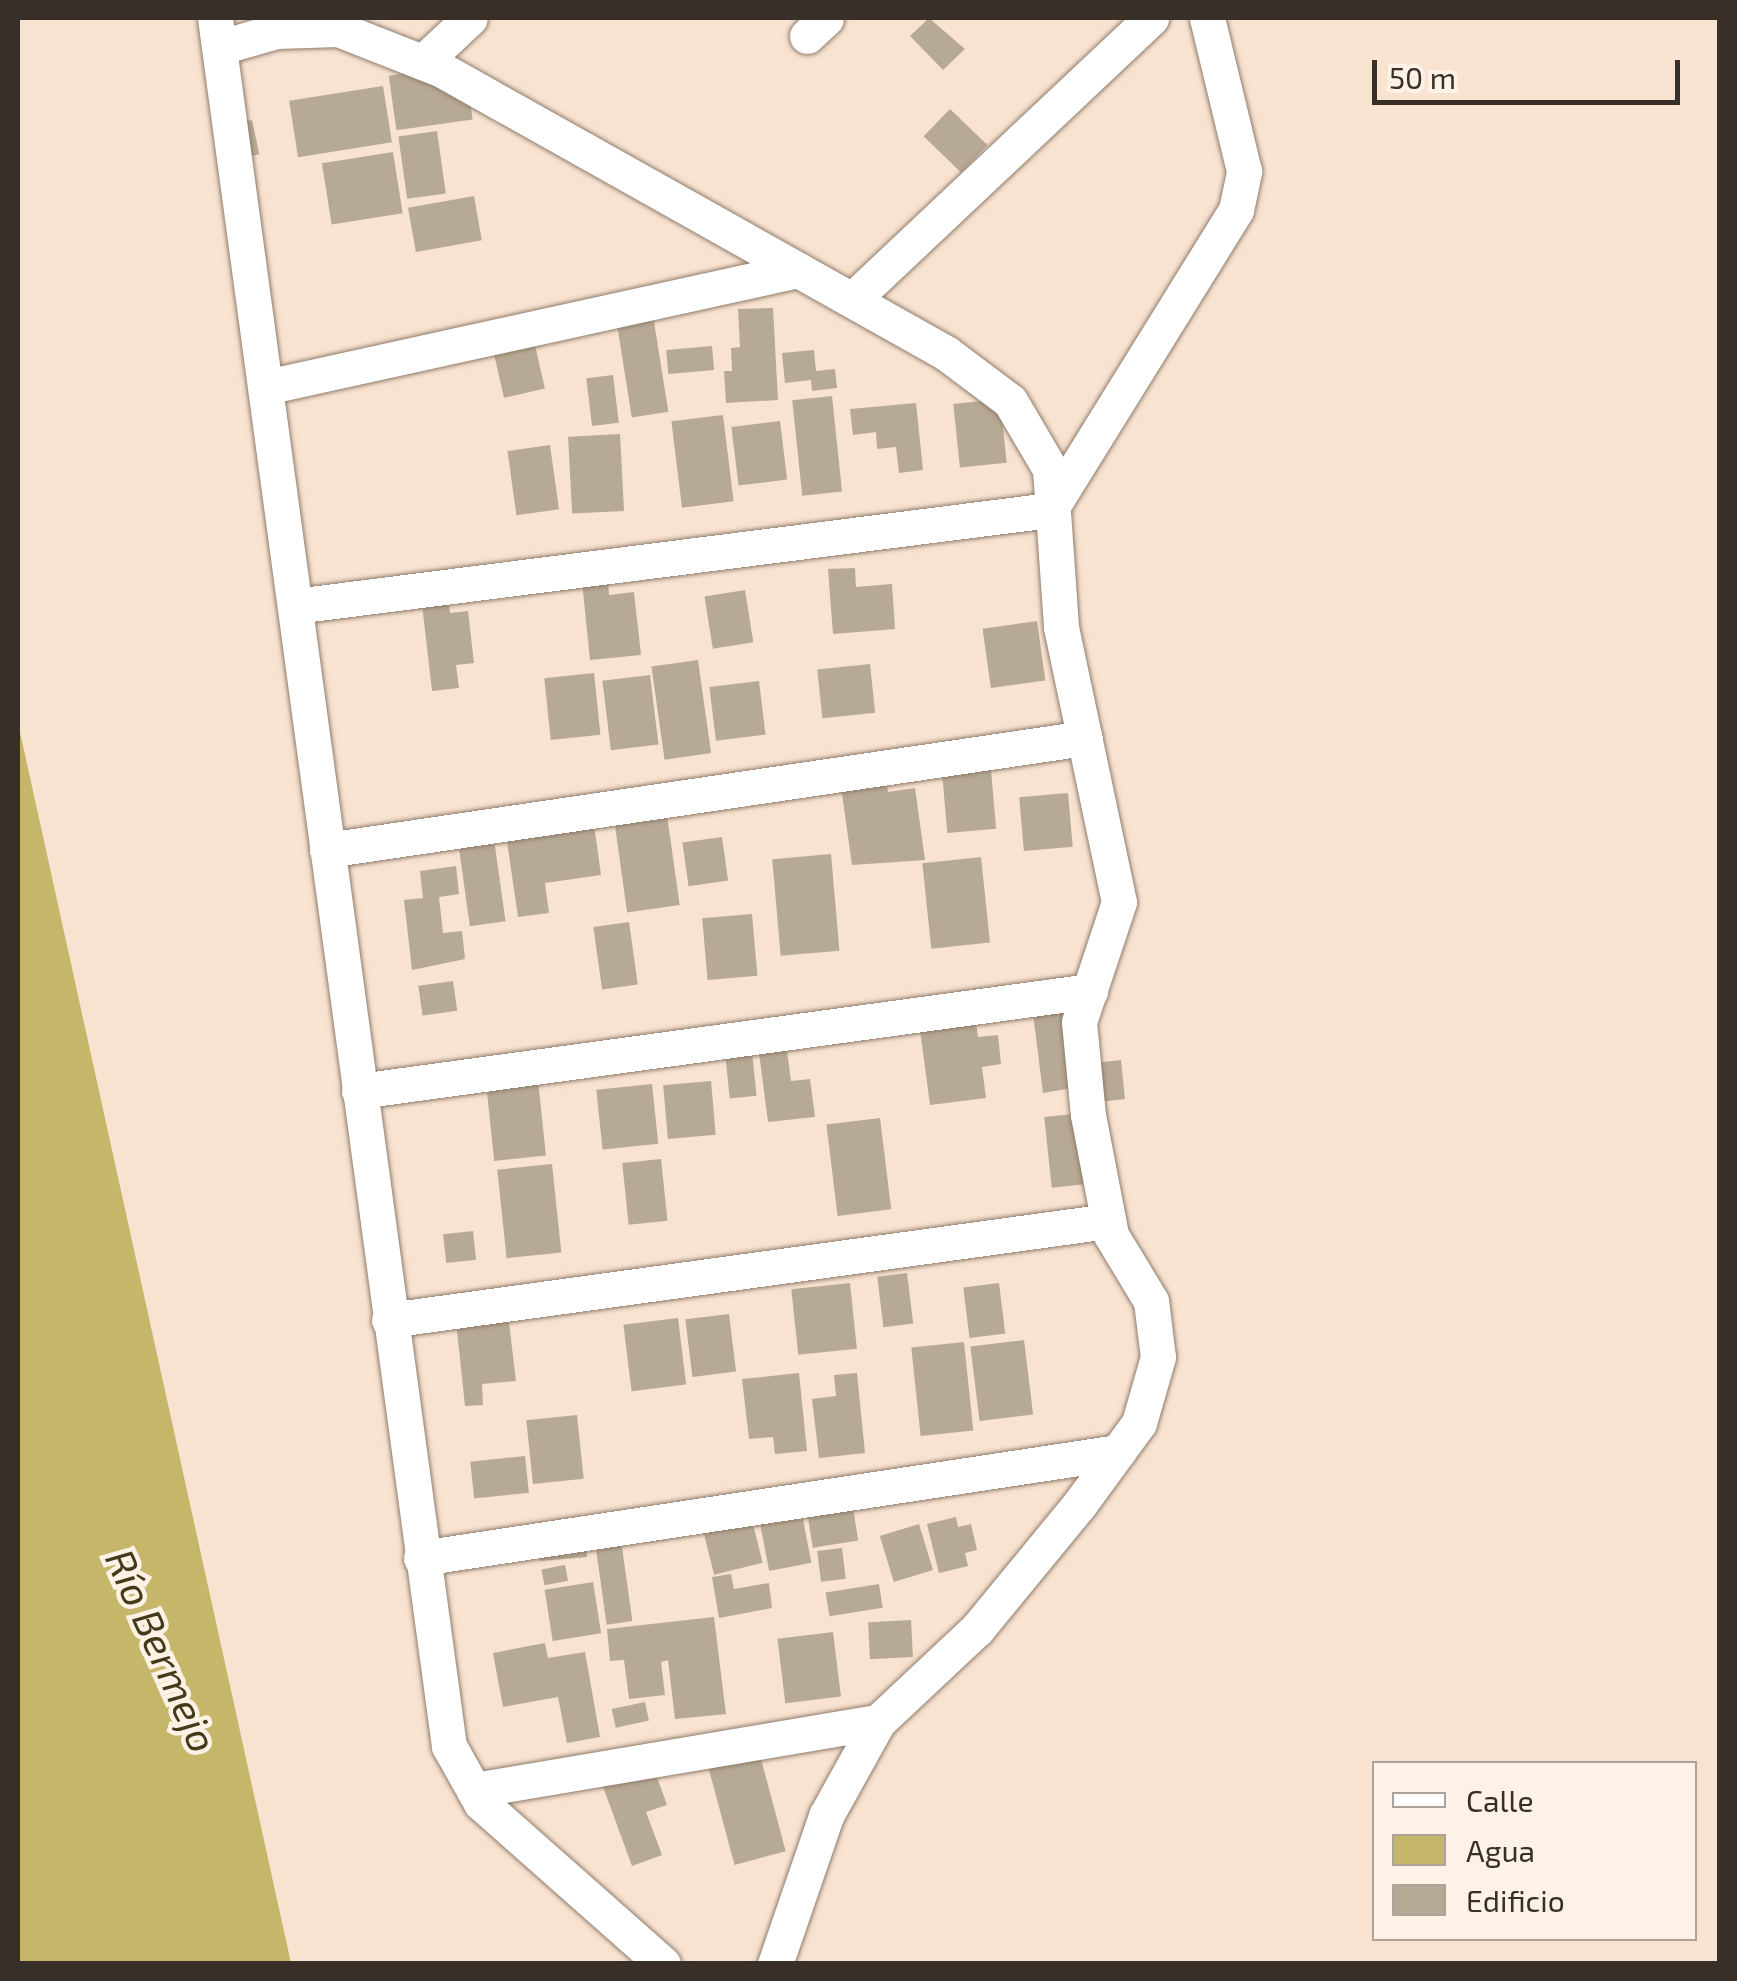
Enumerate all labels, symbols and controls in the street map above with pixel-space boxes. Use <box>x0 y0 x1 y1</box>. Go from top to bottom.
scale bar <box>1377 40 1684 102</box>
text: 50 m <box>1389 59 1456 95</box>
water label: Río Bermejo <box>97 1541 229 1759</box>
legend <box>1372 1761 1697 1941</box>
text: Calle <box>1466 1782 1534 1818</box>
text: Agua <box>1466 1832 1535 1868</box>
text: Edificio <box>1466 1882 1565 1918</box>

